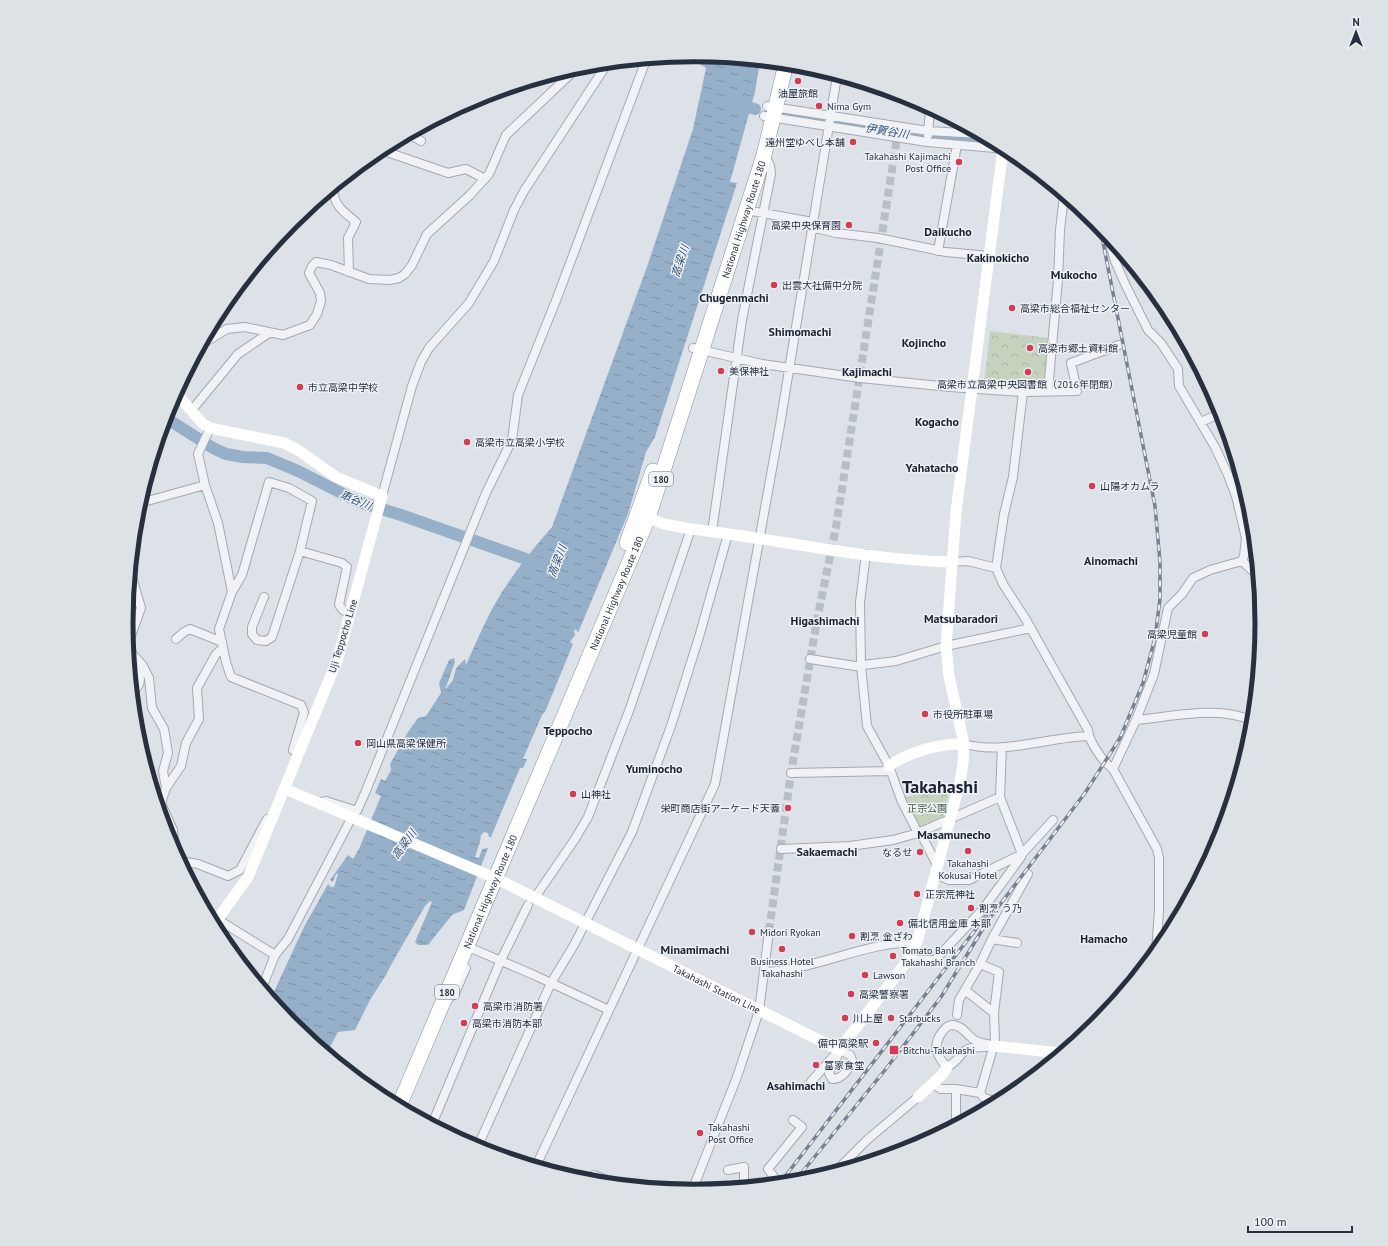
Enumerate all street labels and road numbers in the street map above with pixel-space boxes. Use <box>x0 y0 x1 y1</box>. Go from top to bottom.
street label: National Highway Route 180 <box>719 159 768 280</box>
road number: 180 <box>649 472 673 486</box>
street label: National Highway Route 180 <box>586 534 646 652</box>
street label: Uji Teppocho Line <box>326 598 360 674</box>
street label: National Highway Route 180 <box>460 832 520 950</box>
street label: Takahashi Station Line <box>671 961 763 1016</box>
road number: 180 <box>435 985 459 999</box>

